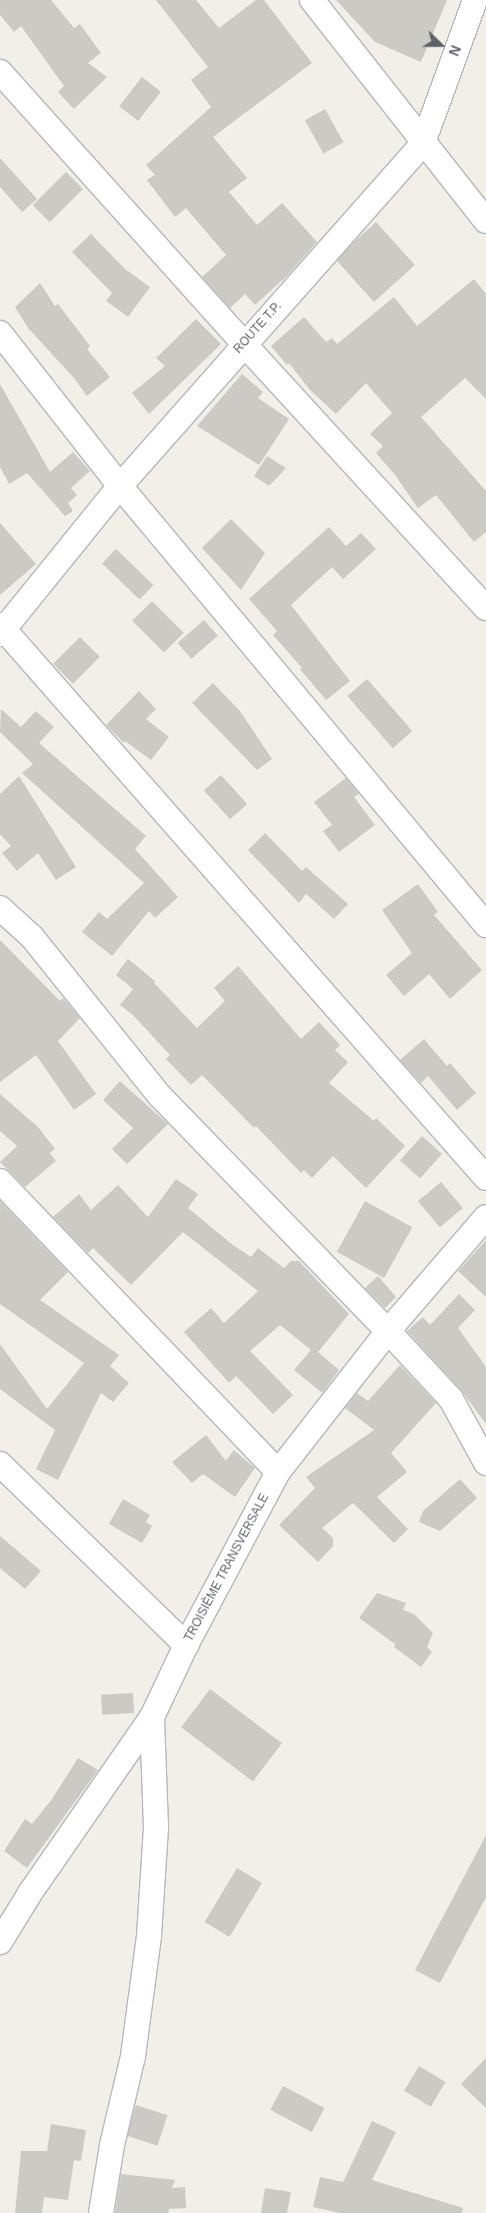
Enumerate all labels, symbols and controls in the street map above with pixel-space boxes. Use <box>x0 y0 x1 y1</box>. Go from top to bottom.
north arrow <box>416 20 466 70</box>
text: N <box>446 43 464 58</box>
street label: ROUTE T.P. <box>231 299 285 357</box>
street label: TROISIÈME TRANSVERSALE <box>182 1492 272 1644</box>

